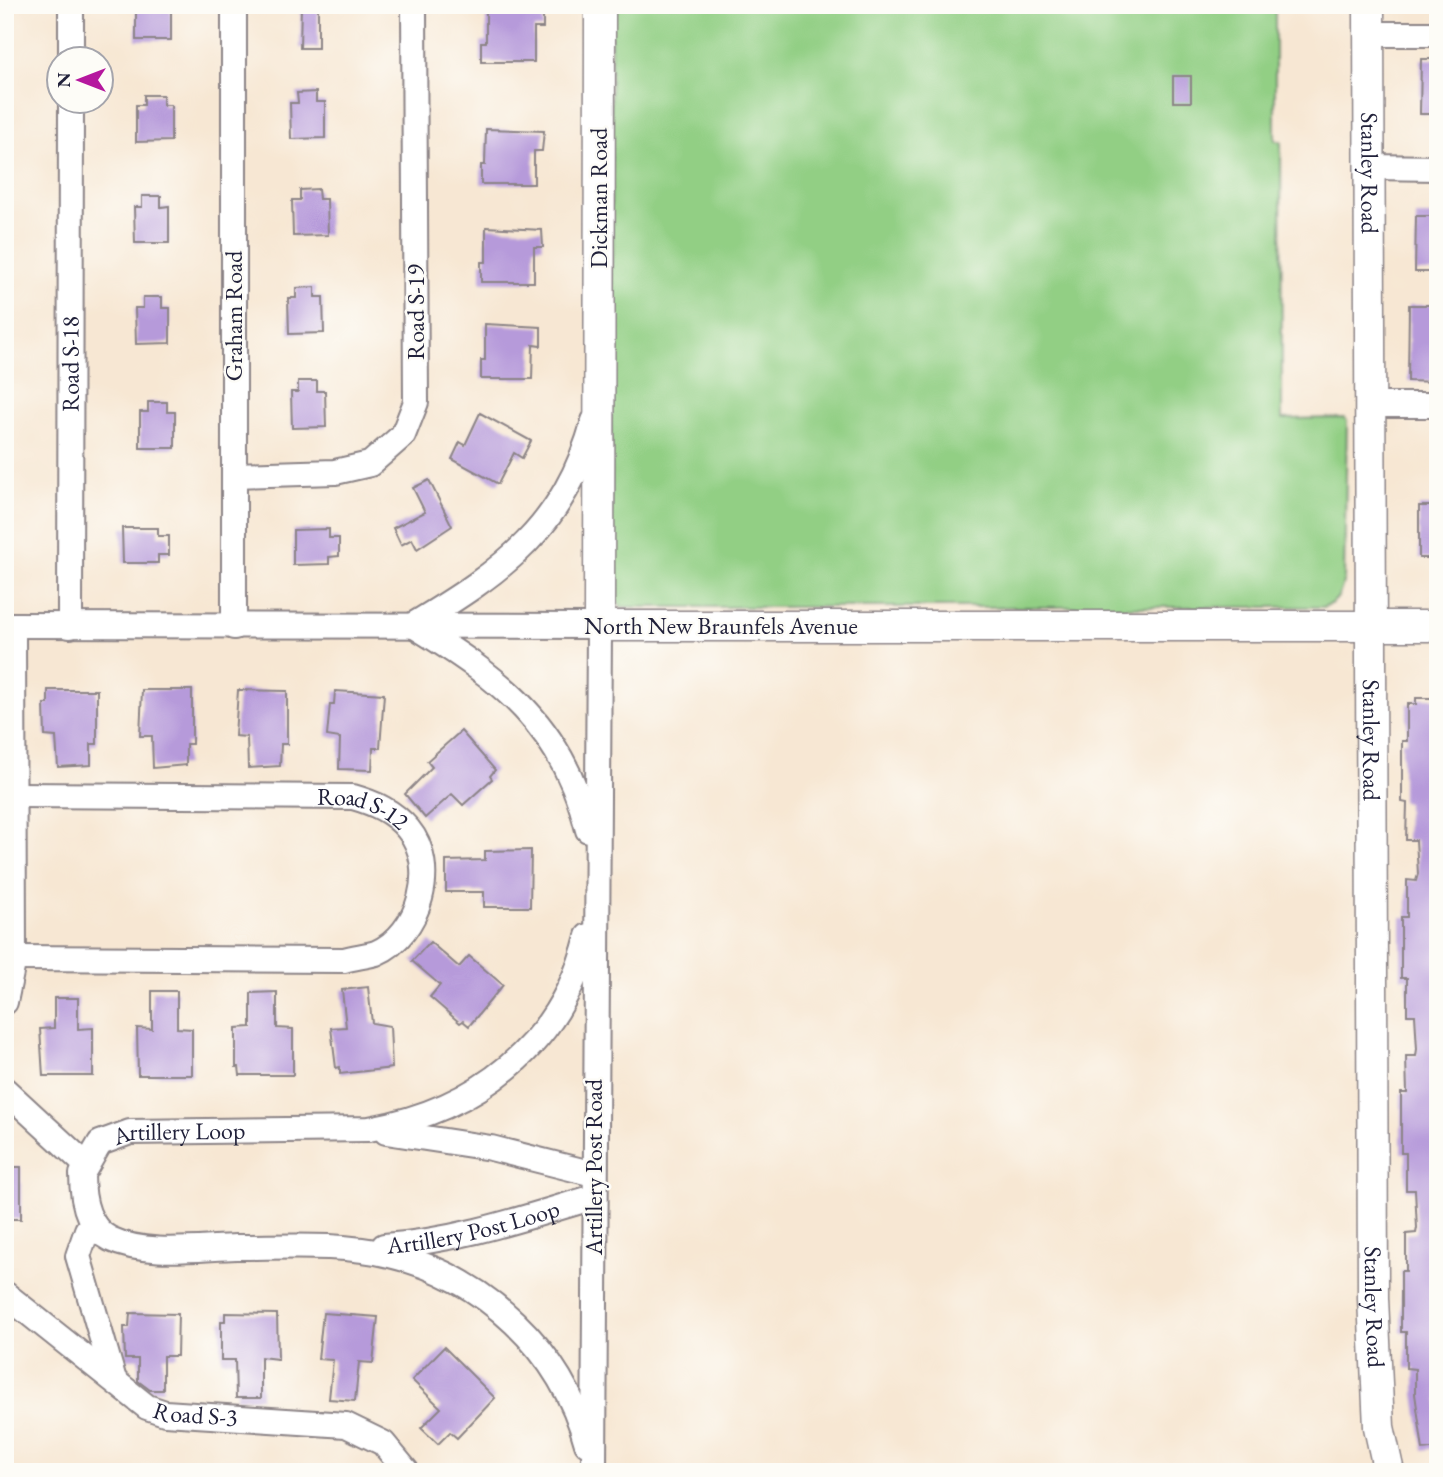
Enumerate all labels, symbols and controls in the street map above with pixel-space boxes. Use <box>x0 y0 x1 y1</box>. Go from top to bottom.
north arrow <box>46 46 116 116</box>
text: N <box>51 72 76 88</box>
street label: Stanley Road <box>1354 112 1386 235</box>
street label: Dickman Road <box>583 127 614 268</box>
street label: Graham Road <box>218 250 249 381</box>
street label: Road S-19 <box>400 264 431 360</box>
street label: Road S-18 <box>54 316 86 412</box>
street label: North New Braunfels Avenue <box>584 610 858 641</box>
street label: Stanley Road <box>1356 679 1387 802</box>
street label: Road S-12 <box>317 781 416 837</box>
street label: Artillery Post Road <box>578 1078 609 1256</box>
street label: Artillery Loop <box>107 1115 245 1152</box>
street label: Artillery Post Loop <box>384 1192 563 1261</box>
street label: Stanley Road <box>1358 1246 1392 1369</box>
street label: Road S-3 <box>149 1394 239 1433</box>

